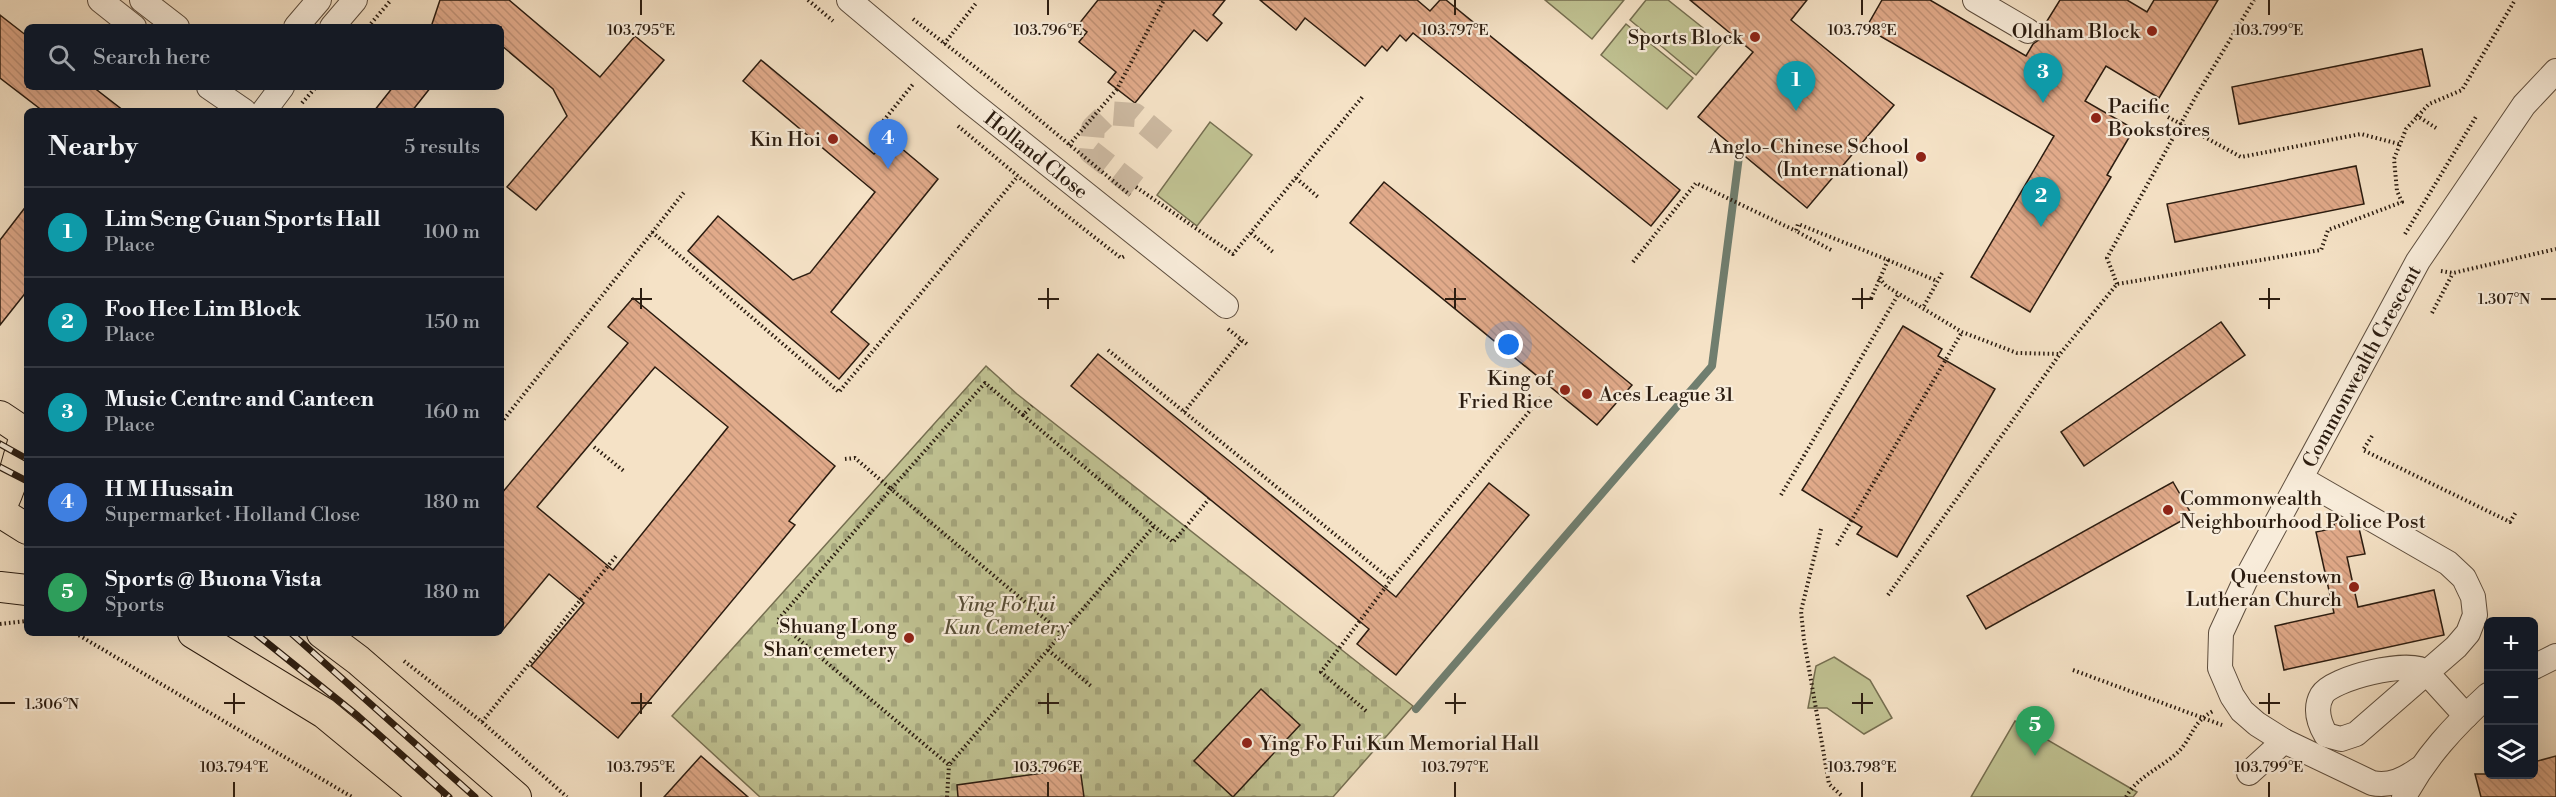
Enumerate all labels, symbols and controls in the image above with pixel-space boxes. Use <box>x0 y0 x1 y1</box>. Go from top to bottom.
place label: Oldham Block <box>2012 20 2142 45</box>
text: 103.795°E <box>607 21 675 40</box>
text: 103.796°E <box>1014 21 1082 40</box>
text: 103.797°E <box>1421 21 1489 40</box>
text: 103.798°E <box>1827 21 1897 40</box>
text: 103.799°E <box>2235 21 2303 40</box>
search box <box>24 24 504 90</box>
marker: Oldham Block <box>2145 24 2159 38</box>
place label: Sports Block <box>1628 26 1745 51</box>
marker: Sports Block <box>1748 30 1762 44</box>
icon: search <box>45 41 78 74</box>
text: Search here <box>93 44 210 71</box>
pin: 3 <box>2024 54 2062 103</box>
pin: 1 <box>1776 62 1816 111</box>
place label: Pacific Bookstores <box>2107 95 2210 143</box>
street label: Holland Close <box>978 107 1093 205</box>
marker: Pacific Bookstores <box>2089 111 2103 125</box>
pin: 4 <box>868 120 908 169</box>
place label: Kin Hoi <box>750 128 821 153</box>
text: Nearby <box>48 131 138 163</box>
marker: Kin Hoi <box>826 132 840 146</box>
text: 5 results <box>404 135 480 160</box>
place label: Anglo-Chinese School (International) <box>1708 135 1909 183</box>
marker: Anglo-Chinese School (International) <box>1914 150 1928 164</box>
pin: 2 <box>2022 178 2060 227</box>
text: Lim Seng Guan Sports Hall <box>105 206 381 233</box>
text: 1 <box>63 220 72 245</box>
text: 100 m <box>424 220 480 245</box>
text: Place <box>105 233 155 258</box>
street label: Commonwealth Crescent <box>2298 261 2427 472</box>
text: 1.307°N <box>2478 290 2530 309</box>
text: Foo Hee Lim Block <box>105 296 301 323</box>
text: 2 <box>61 310 74 335</box>
text: 150 m <box>425 310 480 335</box>
text: Place <box>105 323 155 348</box>
your location <box>1494 330 1523 359</box>
place label: King of Fried Rice <box>1458 367 1554 415</box>
marker: King of Fried Rice <box>1558 383 1572 397</box>
place label: Aces League 31 <box>1598 383 1734 408</box>
text: Music Centre and Canteen <box>105 386 374 413</box>
marker: Aces League 31 <box>1580 387 1594 401</box>
text: 3 <box>61 400 74 425</box>
text: 160 m <box>425 400 480 425</box>
text: Place <box>105 413 155 438</box>
text: H M Hussain <box>105 476 234 503</box>
place label: Commonwealth Neighbourhood Police Post <box>2180 487 2426 535</box>
text: 4 <box>61 490 74 515</box>
text: 180 m <box>425 490 480 515</box>
text: Supermarket · Holland Close <box>105 503 360 528</box>
marker: Commonwealth Neighbourhood Police Post <box>2161 503 2175 517</box>
place label: Queenstown Lutheran Church <box>2186 565 2342 613</box>
text: Sports @ Buona Vista <box>105 566 322 593</box>
text: 5 <box>61 580 74 605</box>
text: 180 m <box>425 580 480 605</box>
marker: Queenstown Lutheran Church <box>2347 580 2361 594</box>
text: Sports <box>105 593 164 618</box>
park label: Ying Fo Fui Kun Cemetery <box>943 593 1069 641</box>
place label: Shuang Long Shan cemetery <box>764 615 898 663</box>
map controls <box>2484 617 2538 779</box>
button: + <box>2484 617 2538 671</box>
marker: Shuang Long Shan cemetery <box>902 631 916 645</box>
button: − <box>2484 671 2538 725</box>
text: 1.306°N <box>25 695 79 714</box>
pin: 5 <box>2016 706 2054 756</box>
button: layers <box>2484 725 2538 779</box>
place label: Ying Fo Fui Kun Memorial Hall <box>1258 732 1539 757</box>
marker: Ying Fo Fui Kun Memorial Hall <box>1240 736 1254 750</box>
text: 103.794°E <box>200 758 268 777</box>
text: 103.795°E <box>607 758 675 777</box>
text: 103.796°E <box>1014 758 1082 777</box>
text: 103.797°E <box>1421 758 1489 777</box>
text: 103.798°E <box>1827 758 1897 777</box>
text: 103.799°E <box>2235 758 2303 777</box>

